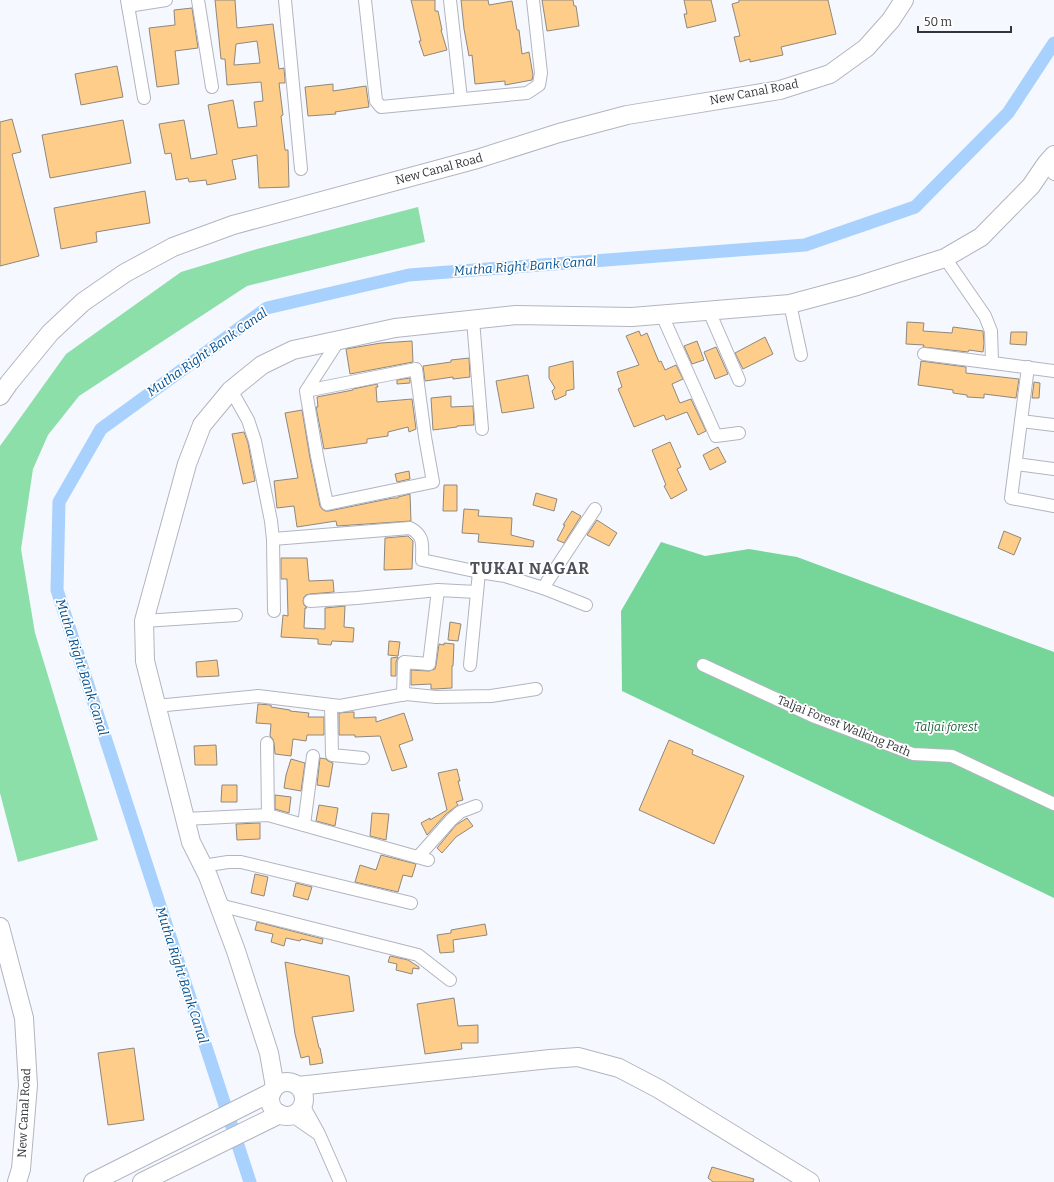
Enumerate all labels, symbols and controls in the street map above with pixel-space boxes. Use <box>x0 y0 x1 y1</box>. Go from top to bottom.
scale bar <box>918 8 1011 34</box>
text: 50 m <box>924 15 953 29</box>
street label: New Canal Road <box>709 77 799 107</box>
street label: New Canal Road <box>394 151 484 187</box>
water label: Mutha Right Bank Canal <box>453 254 597 278</box>
water label: Mutha Right Bank Canal <box>144 305 270 399</box>
district label: TUKAI NAGAR <box>470 559 590 578</box>
water label: Mutha Right Bank Canal <box>53 597 111 738</box>
street label: Taljai Forest Walking Path <box>775 693 913 759</box>
park label: Taljai forest <box>914 720 979 734</box>
water label: Mutha Right Bank Canal <box>153 905 211 1046</box>
street label: New Canal Road <box>15 1068 33 1158</box>

